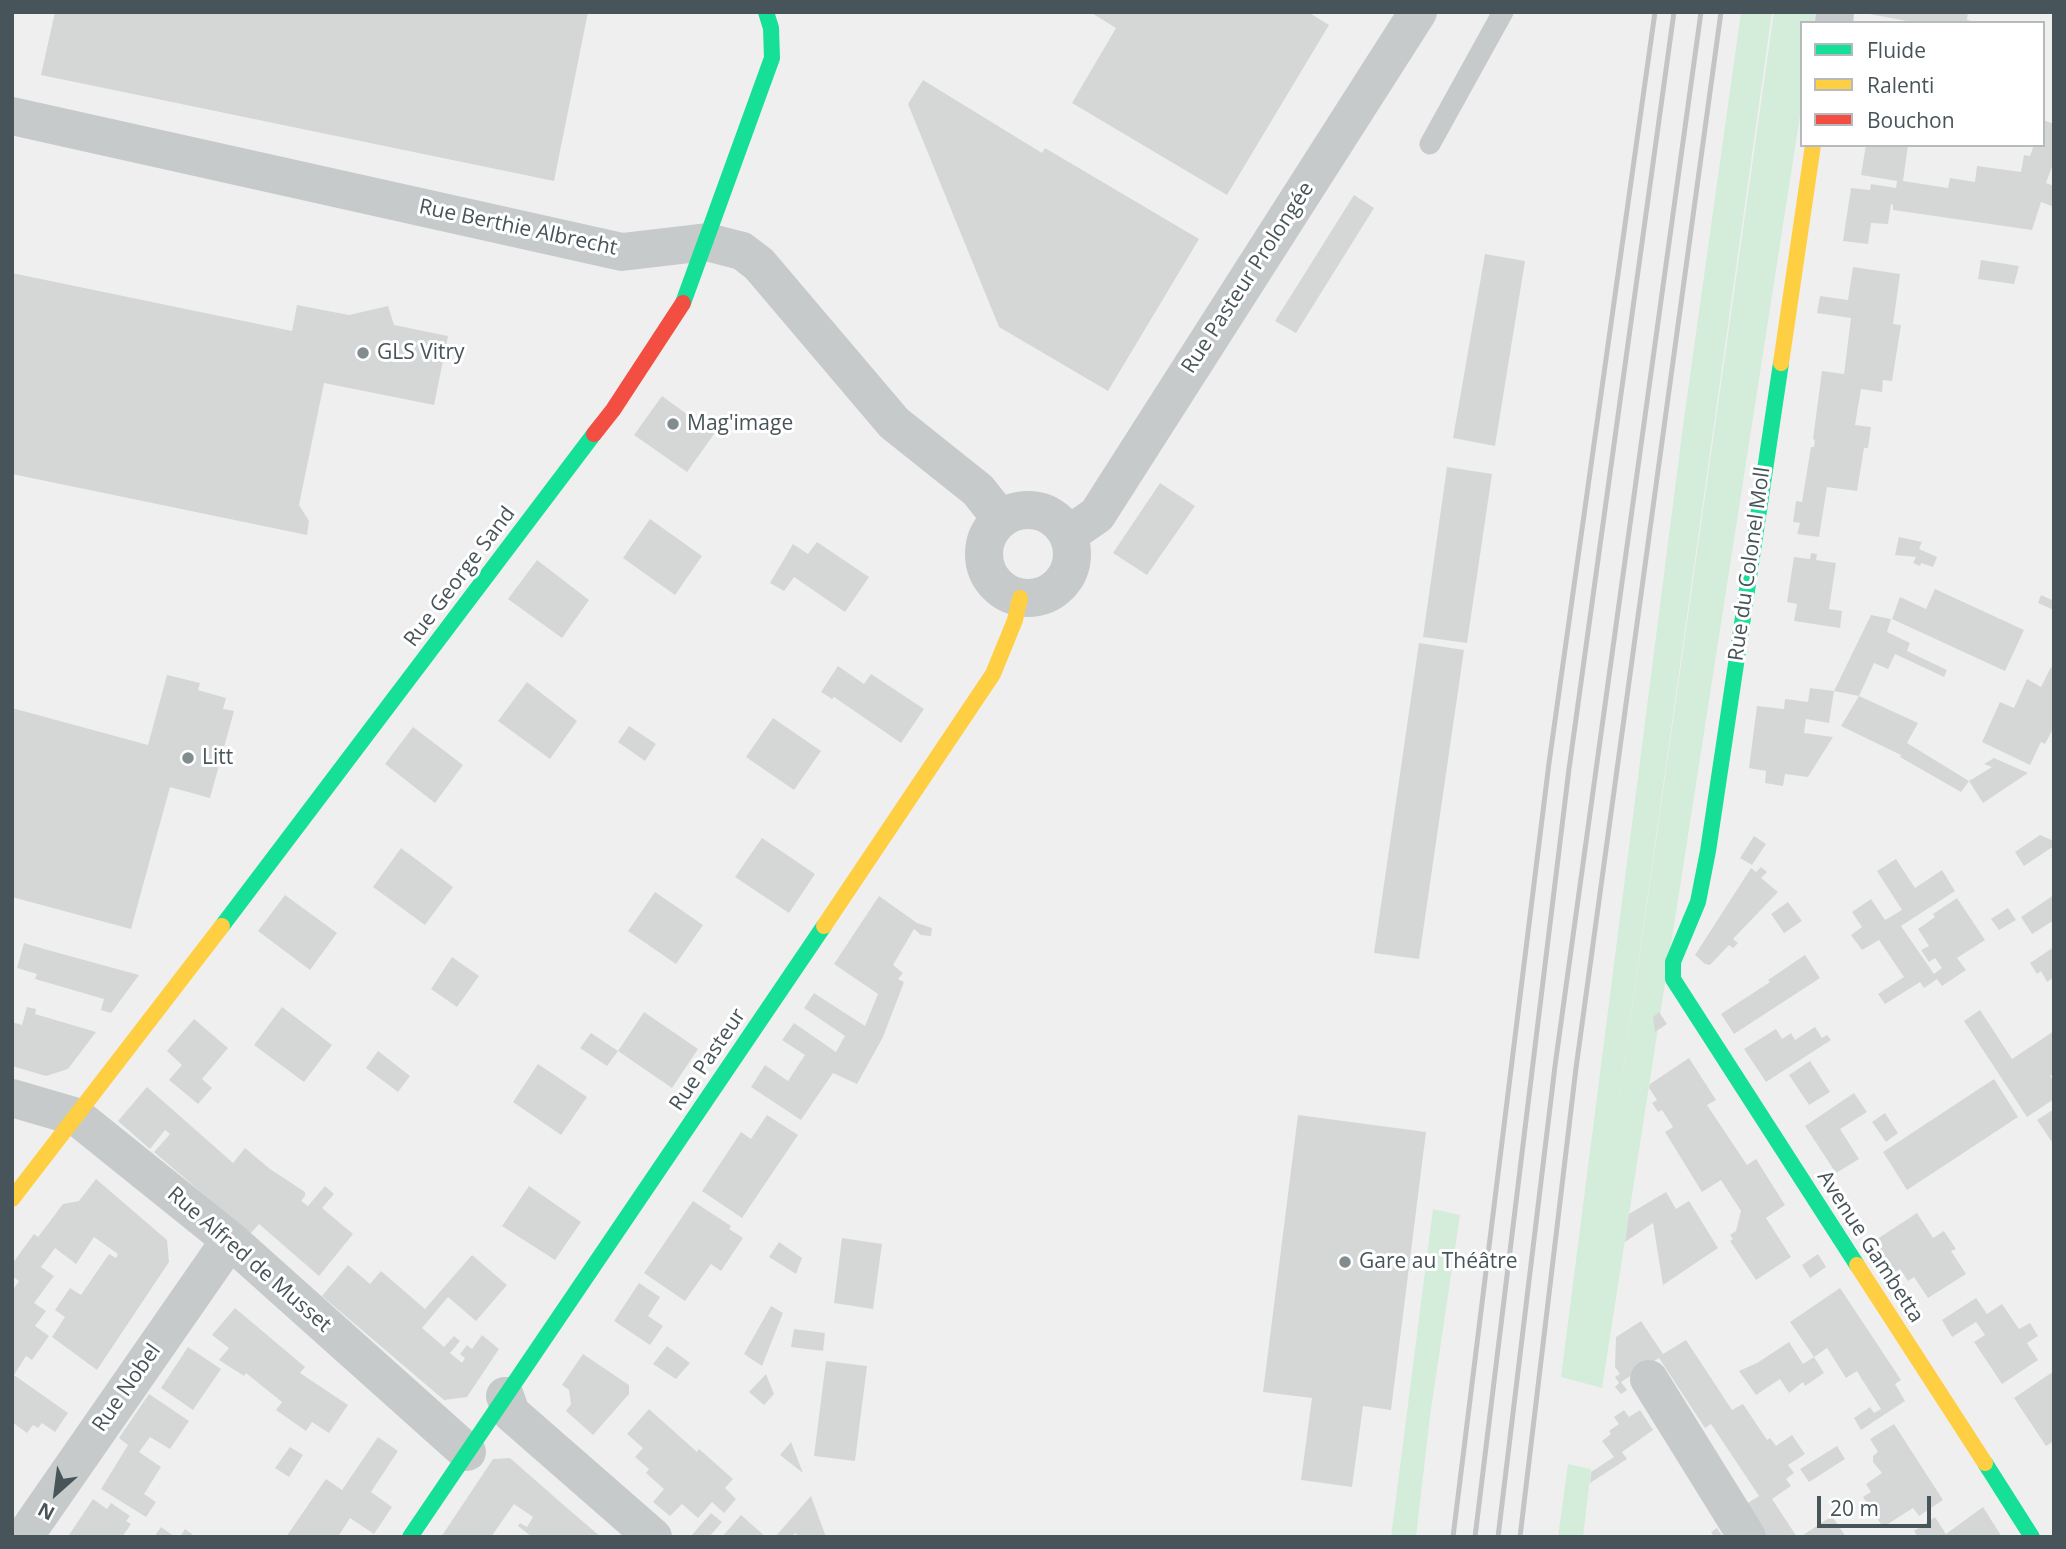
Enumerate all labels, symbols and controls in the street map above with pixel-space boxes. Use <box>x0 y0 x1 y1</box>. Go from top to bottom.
legend <box>1800 21 2045 147</box>
text: Fluide <box>1867 36 1926 64</box>
text: Ralenti <box>1867 71 1934 99</box>
text: Bouchon <box>1867 106 1955 134</box>
street label: Rue Pasteur Prolongée <box>1177 178 1319 378</box>
street label: Rue Berthie Albrecht <box>417 195 619 261</box>
place label: GLS Vitry <box>377 340 465 366</box>
marker: GLS Vitry <box>355 345 371 361</box>
place label: Mag'image <box>687 411 793 437</box>
marker: Mag'image <box>665 416 681 432</box>
street label: Rue du Colonel Moll <box>1724 465 1776 663</box>
street label: Rue George Sand <box>399 502 521 652</box>
place label: Litt <box>202 745 233 771</box>
marker: Litt <box>180 750 196 766</box>
street label: Rue Pasteur <box>665 1004 751 1116</box>
street label: Avenue Gambetta <box>1811 1166 1929 1328</box>
street label: Rue Alfred de Musset <box>162 1182 336 1338</box>
place label: Gare au Théâtre <box>1359 1249 1518 1275</box>
marker: Gare au Théâtre <box>1337 1254 1353 1270</box>
street label: Rue Nobel <box>88 1339 166 1437</box>
north arrow <box>21 1458 91 1528</box>
scale bar <box>1821 1482 1935 1526</box>
text: 20 m <box>1830 1494 1879 1522</box>
text: N <box>33 1496 59 1527</box>

